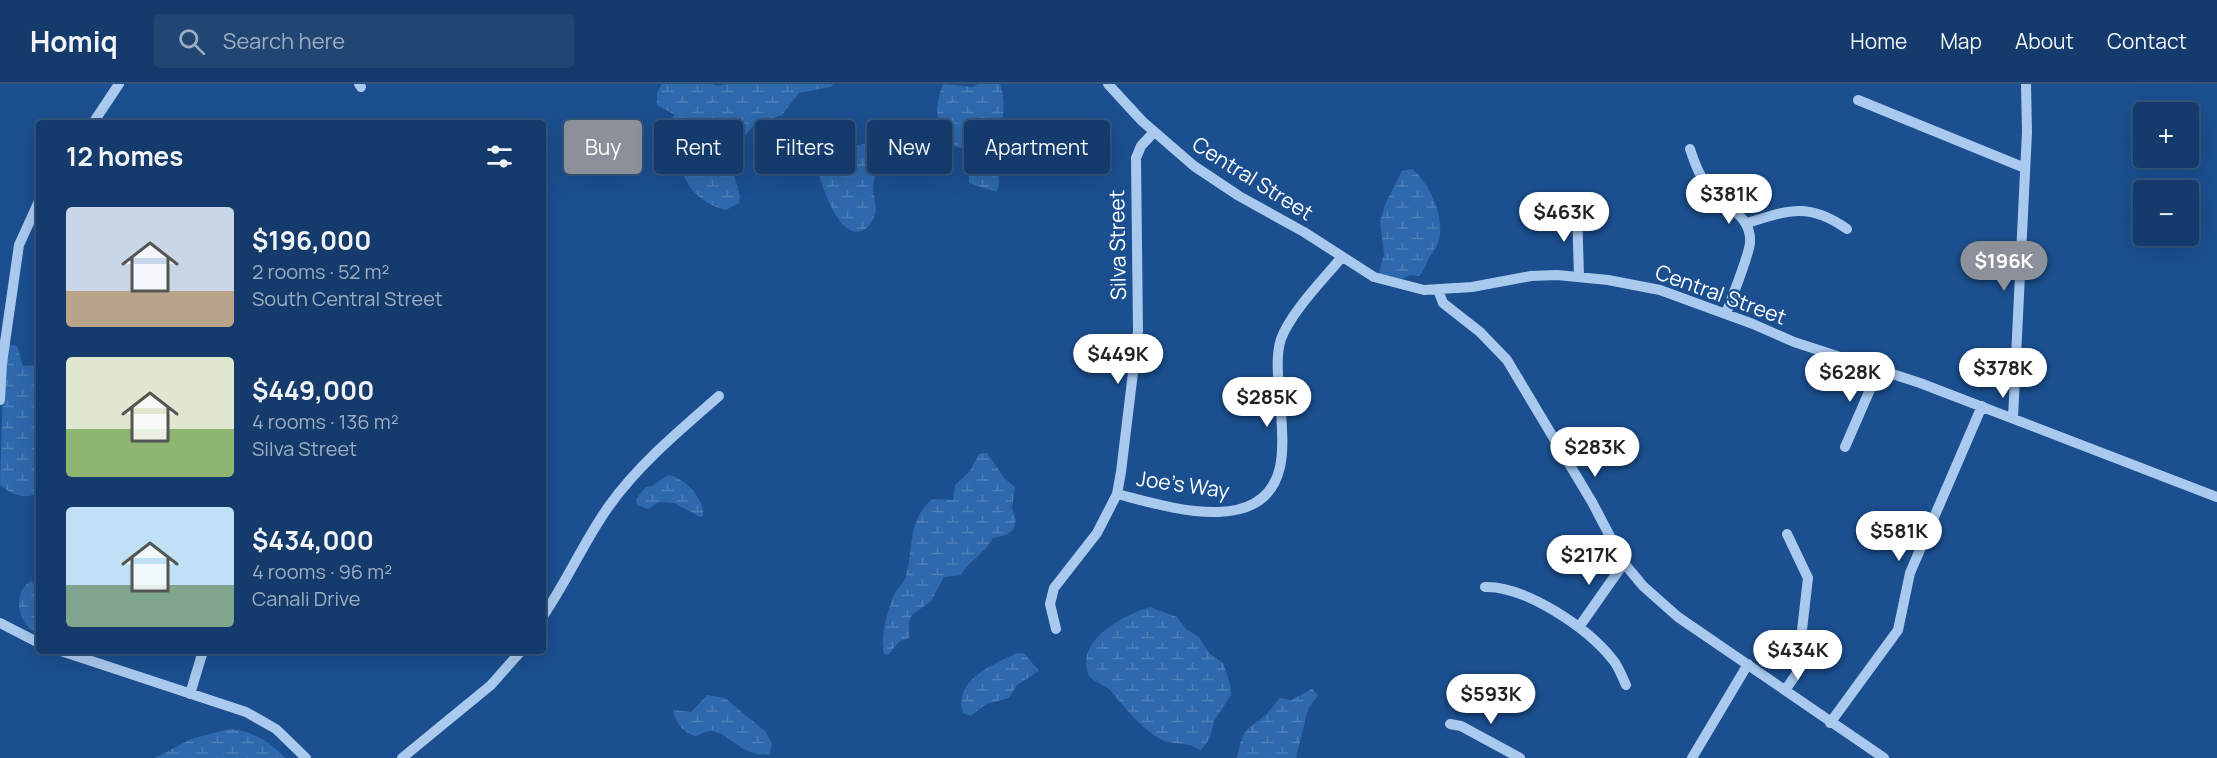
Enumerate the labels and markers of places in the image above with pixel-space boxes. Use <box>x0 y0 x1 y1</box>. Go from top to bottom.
pin: $381K <box>1687 174 1771 225</box>
pin: $463K <box>1522 192 1606 243</box>
pin: $196K <box>1962 241 2046 292</box>
pin: $449K <box>1076 334 1160 385</box>
pin: $378K <box>1961 348 2045 399</box>
pin: $628K <box>1808 352 1892 403</box>
pin: $285K <box>1225 377 1309 428</box>
pin: $283K <box>1553 427 1637 478</box>
pin: $581K <box>1857 511 1941 562</box>
pin: $217K <box>1547 535 1631 586</box>
pin: $434K <box>1756 630 1840 681</box>
pin: $593K <box>1449 674 1533 725</box>

